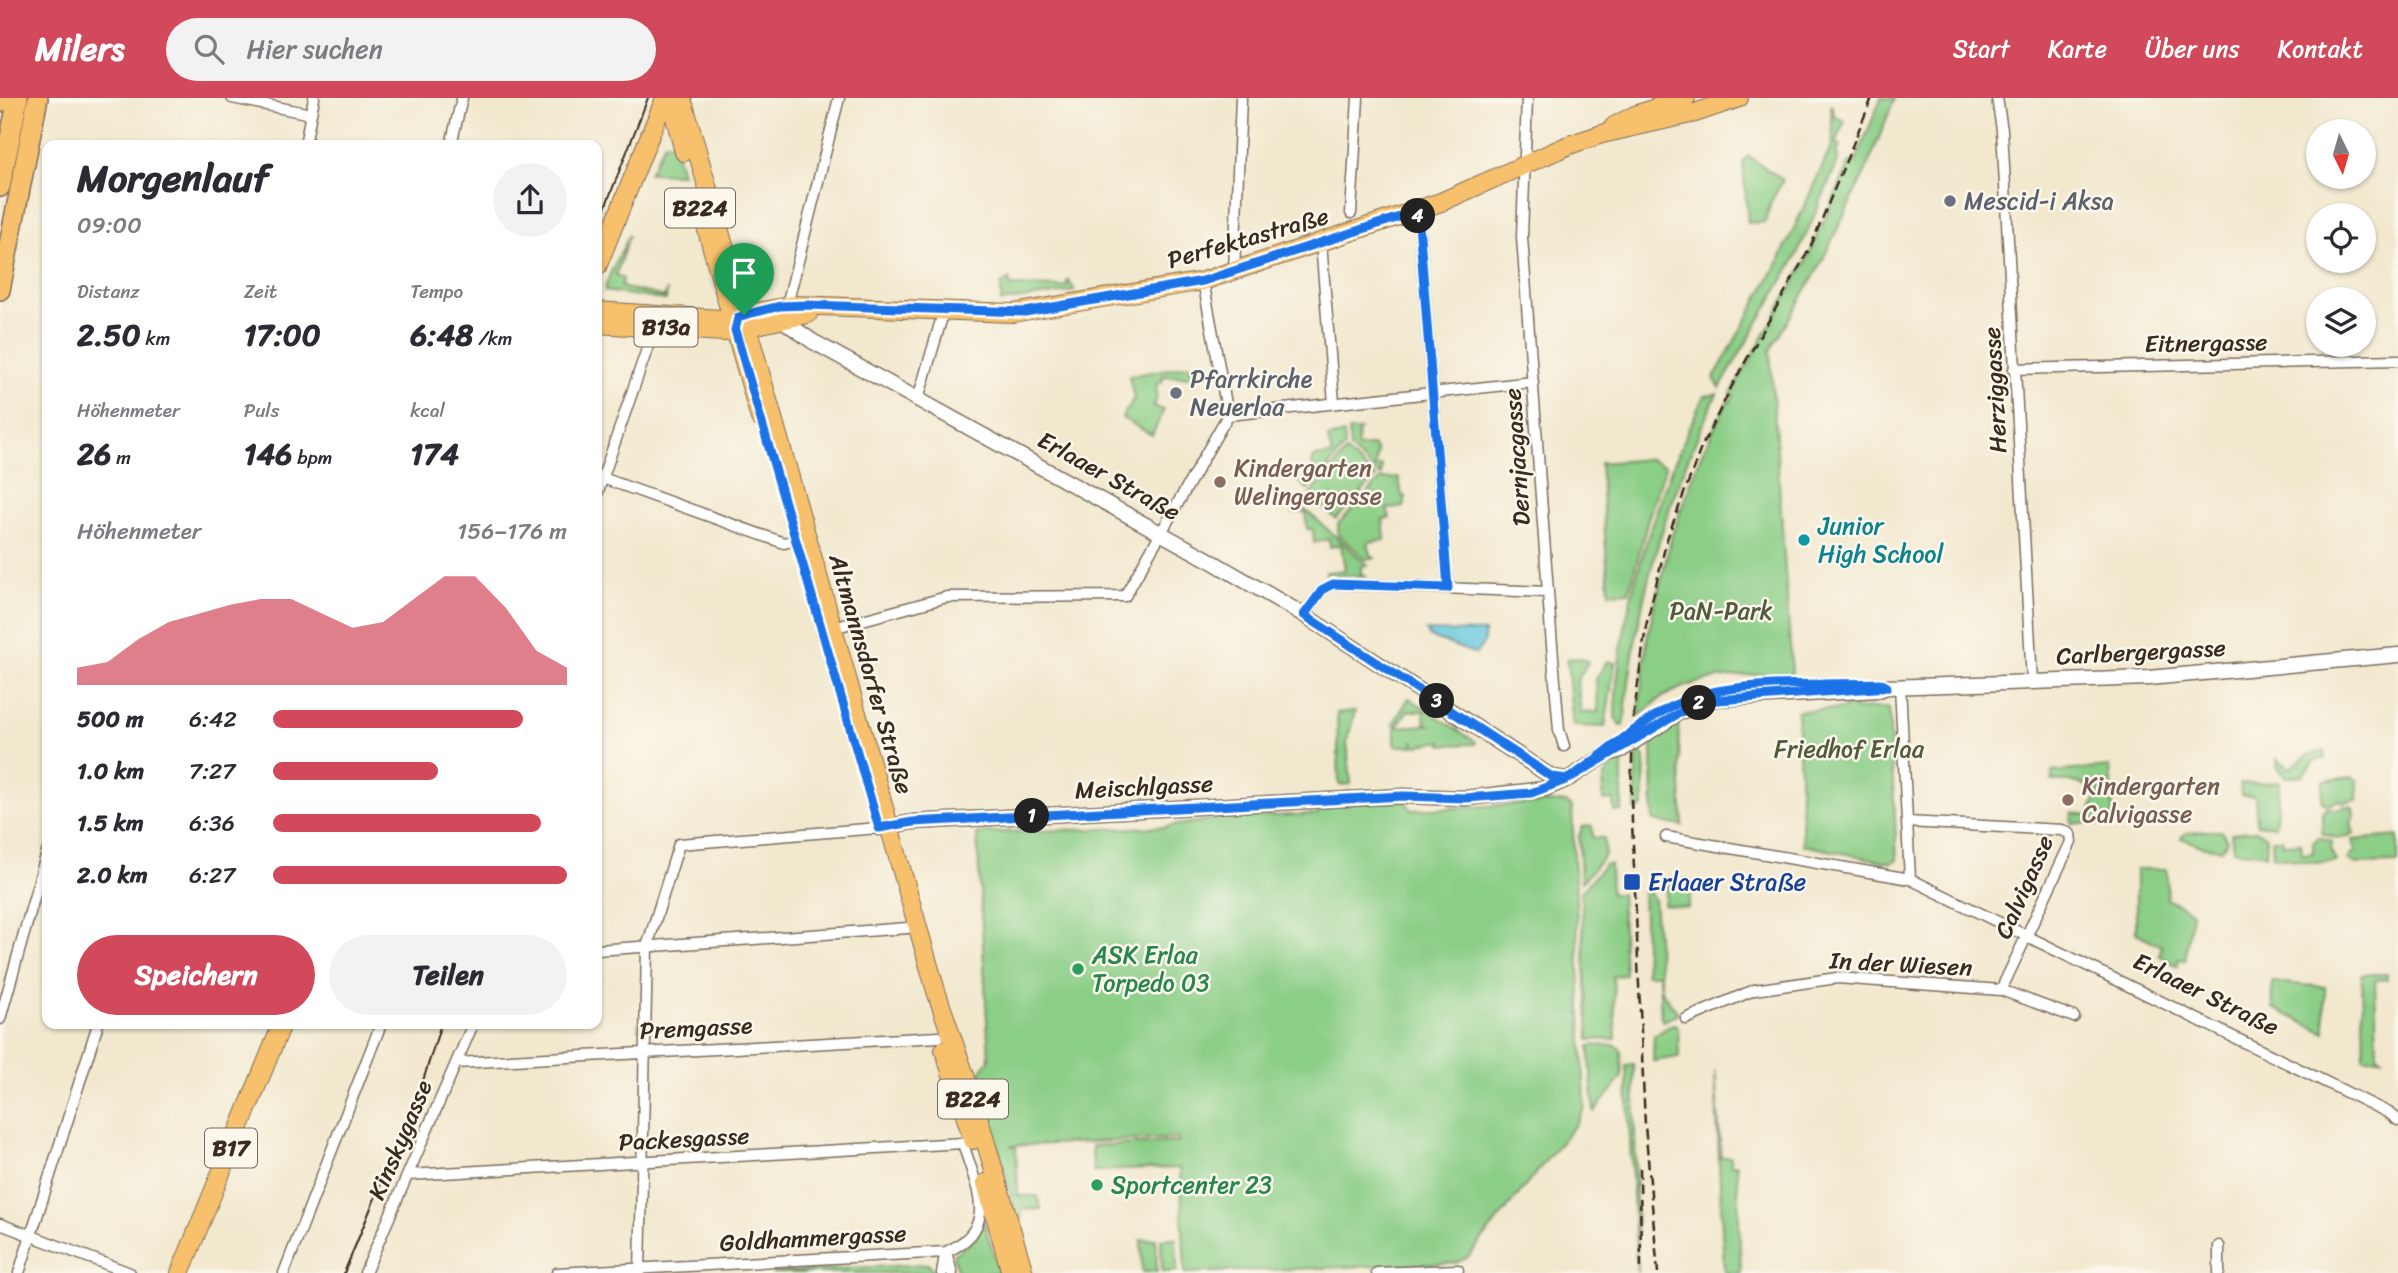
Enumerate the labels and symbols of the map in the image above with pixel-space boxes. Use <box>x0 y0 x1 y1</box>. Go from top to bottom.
north arrow <box>2306 119 2376 189</box>
place label: Mescid-i Aksa <box>1964 180 2114 222</box>
road number: B224 <box>665 188 735 228</box>
marker: Mescid-i Aksa <box>1942 193 1958 209</box>
street label: Perfektastraße <box>1162 195 1334 281</box>
pin: 4 <box>1400 198 1436 234</box>
pin <box>714 243 774 315</box>
road number: B13a <box>634 308 698 346</box>
street label: Eitnergasse <box>2144 321 2268 365</box>
street label: Herziggasse <box>1971 326 2019 454</box>
place label: Pfarrkirche Neuerlaa <box>1190 358 1313 428</box>
marker: Pfarrkirche Neuerlaa <box>1168 385 1184 401</box>
street label: Dernjacgasse <box>1491 387 1543 527</box>
street label: Erlaaer Straße <box>1030 419 1188 533</box>
place label: Kindergarten Welingergasse <box>1234 447 1382 517</box>
marker: Kindergarten Welingergasse <box>1212 474 1228 490</box>
place label: Junior High School <box>1817 505 1945 575</box>
marker: Junior High School <box>1796 532 1812 548</box>
street label: Altmannsdorfer Straße <box>816 548 925 799</box>
park label: PaN-Park <box>1669 590 1773 632</box>
street label: Carlbergergasse <box>2055 627 2227 677</box>
pin: 3 <box>1420 684 1454 718</box>
pin: 2 <box>1682 686 1716 720</box>
park label: Friedhof Erlaa <box>1774 728 1925 770</box>
street label: Meischlgasse <box>1074 762 1214 812</box>
place label: Kindergarten Calvigasse <box>2082 765 2220 835</box>
marker: Kindergarten Calvigasse <box>2060 792 2076 808</box>
pin: 1 <box>1014 798 1050 834</box>
street label: Calvigasse <box>1982 828 2066 946</box>
place label: Erlaaer Straße <box>1648 861 1806 903</box>
marker: Erlaaer Straße <box>1622 872 1642 892</box>
place label: ASK Erlaa Torpedo 03 <box>1091 934 1209 1004</box>
street label: In der Wiesen <box>1828 939 1973 989</box>
street label: Erlaaer Straße <box>2126 940 2286 1048</box>
marker: ASK Erlaa Torpedo 03 <box>1070 961 1086 977</box>
street label: Premgasse <box>638 1004 754 1052</box>
street label: Kinskygasse <box>356 1073 444 1207</box>
road number: B224 <box>938 1080 1008 1118</box>
street label: Packesgasse <box>618 1115 750 1163</box>
road number: B17 <box>205 1128 257 1168</box>
place label: Sportcenter 23 <box>1111 1164 1272 1206</box>
marker: Sportcenter 23 <box>1089 1177 1105 1193</box>
street label: Goldhammergasse <box>719 1212 907 1264</box>

